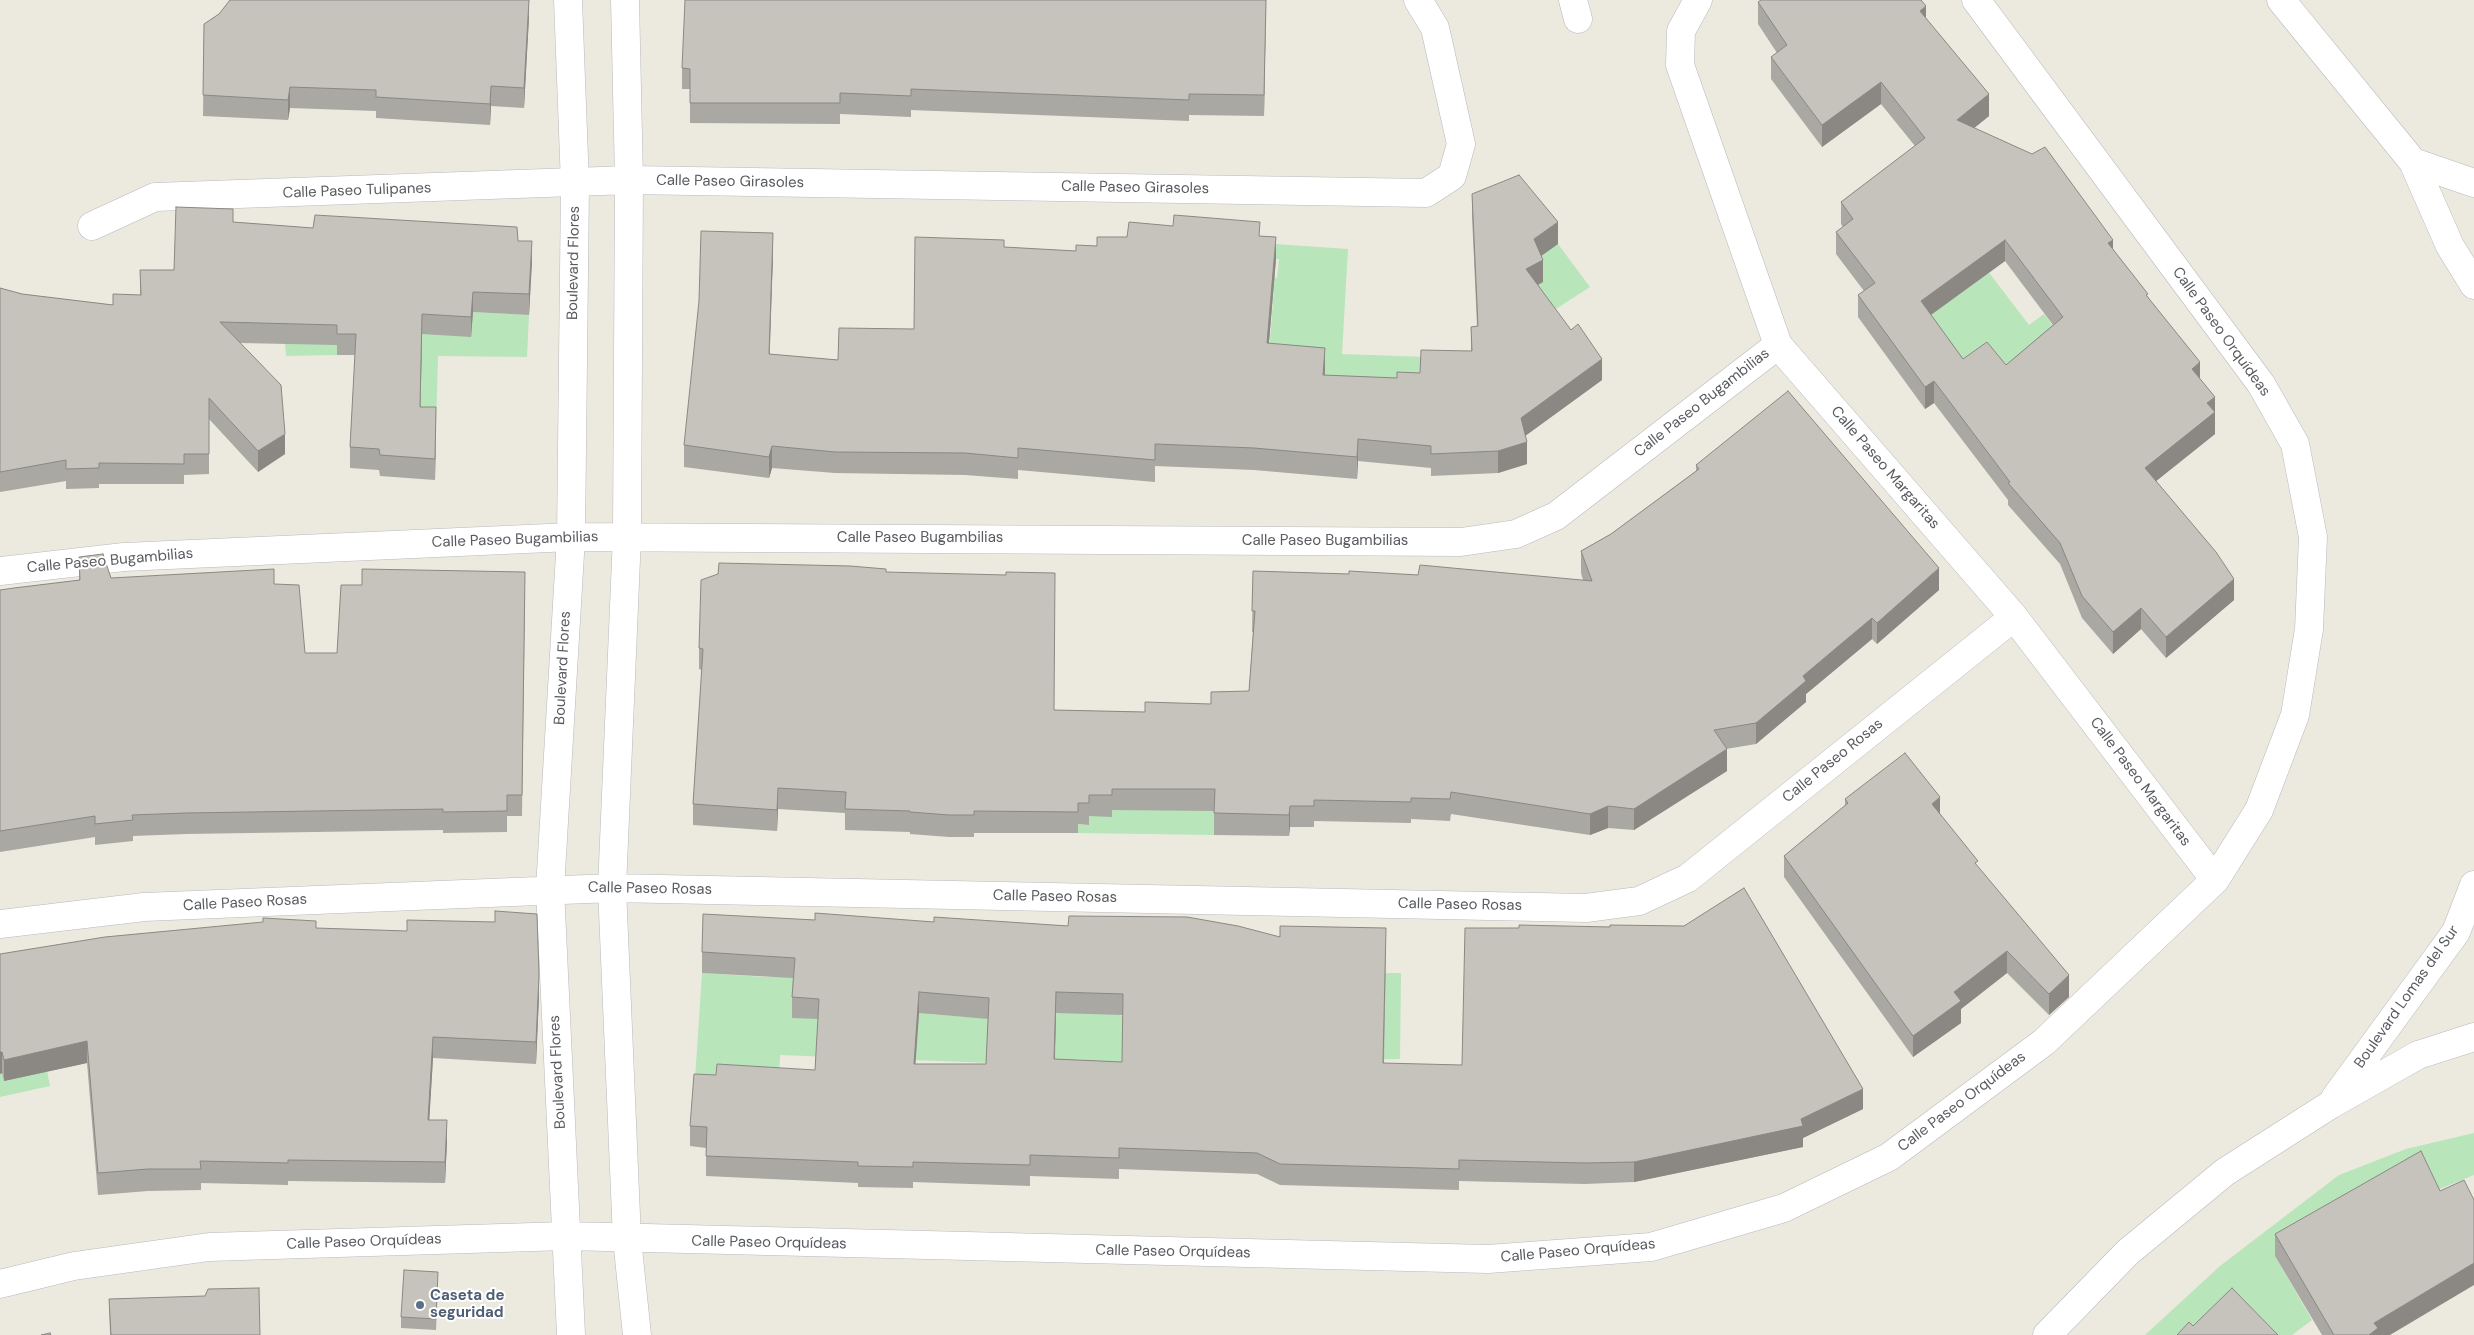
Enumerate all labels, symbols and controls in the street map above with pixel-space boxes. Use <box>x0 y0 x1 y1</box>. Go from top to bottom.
street label: Calle Paseo Girasoles <box>656 172 804 192</box>
street label: Calle Paseo Girasoles <box>1061 178 1209 198</box>
street label: Calle Paseo Tulipanes <box>282 179 432 203</box>
street label: Boulevard Flores <box>564 206 584 320</box>
street label: Calle Paseo Orquídeas <box>2168 264 2274 400</box>
street label: Calle Paseo Bugambilias <box>1631 345 1773 461</box>
street label: Calle Paseo Margaritas <box>1827 403 1943 533</box>
street label: Calle Paseo Bugambilias <box>431 528 599 552</box>
street label: Calle Paseo Bugambilias <box>837 529 1003 547</box>
street label: Calle Paseo Bugambilias <box>1242 532 1408 550</box>
street label: Calle Paseo Bugambilias <box>26 545 194 577</box>
street label: Boulevard Flores <box>551 611 575 725</box>
street label: Calle Paseo Margaritas <box>2086 714 2194 850</box>
street label: Calle Paseo Rosas <box>1779 715 1887 807</box>
street label: Calle Paseo Rosas <box>588 879 712 899</box>
street label: Calle Paseo Rosas <box>993 887 1117 907</box>
street label: Calle Paseo Rosas <box>183 891 307 915</box>
street label: Calle Paseo Rosas <box>1398 895 1522 915</box>
street label: Boulevard Lomas del Sur <box>2351 922 2463 1072</box>
street label: Boulevard Flores <box>546 1015 570 1129</box>
street label: Calle Paseo Orquídeas <box>1895 1048 2029 1156</box>
street label: Calle Paseo Orquídeas <box>286 1230 442 1254</box>
street label: Calle Paseo Orquídeas <box>691 1233 847 1253</box>
street label: Calle Paseo Orquídeas <box>1500 1235 1656 1267</box>
street label: Calle Paseo Orquídeas <box>1095 1242 1251 1262</box>
place label: Caseta de seguridad <box>430 1287 504 1322</box>
marker: Caseta de seguridad <box>414 1299 426 1311</box>

